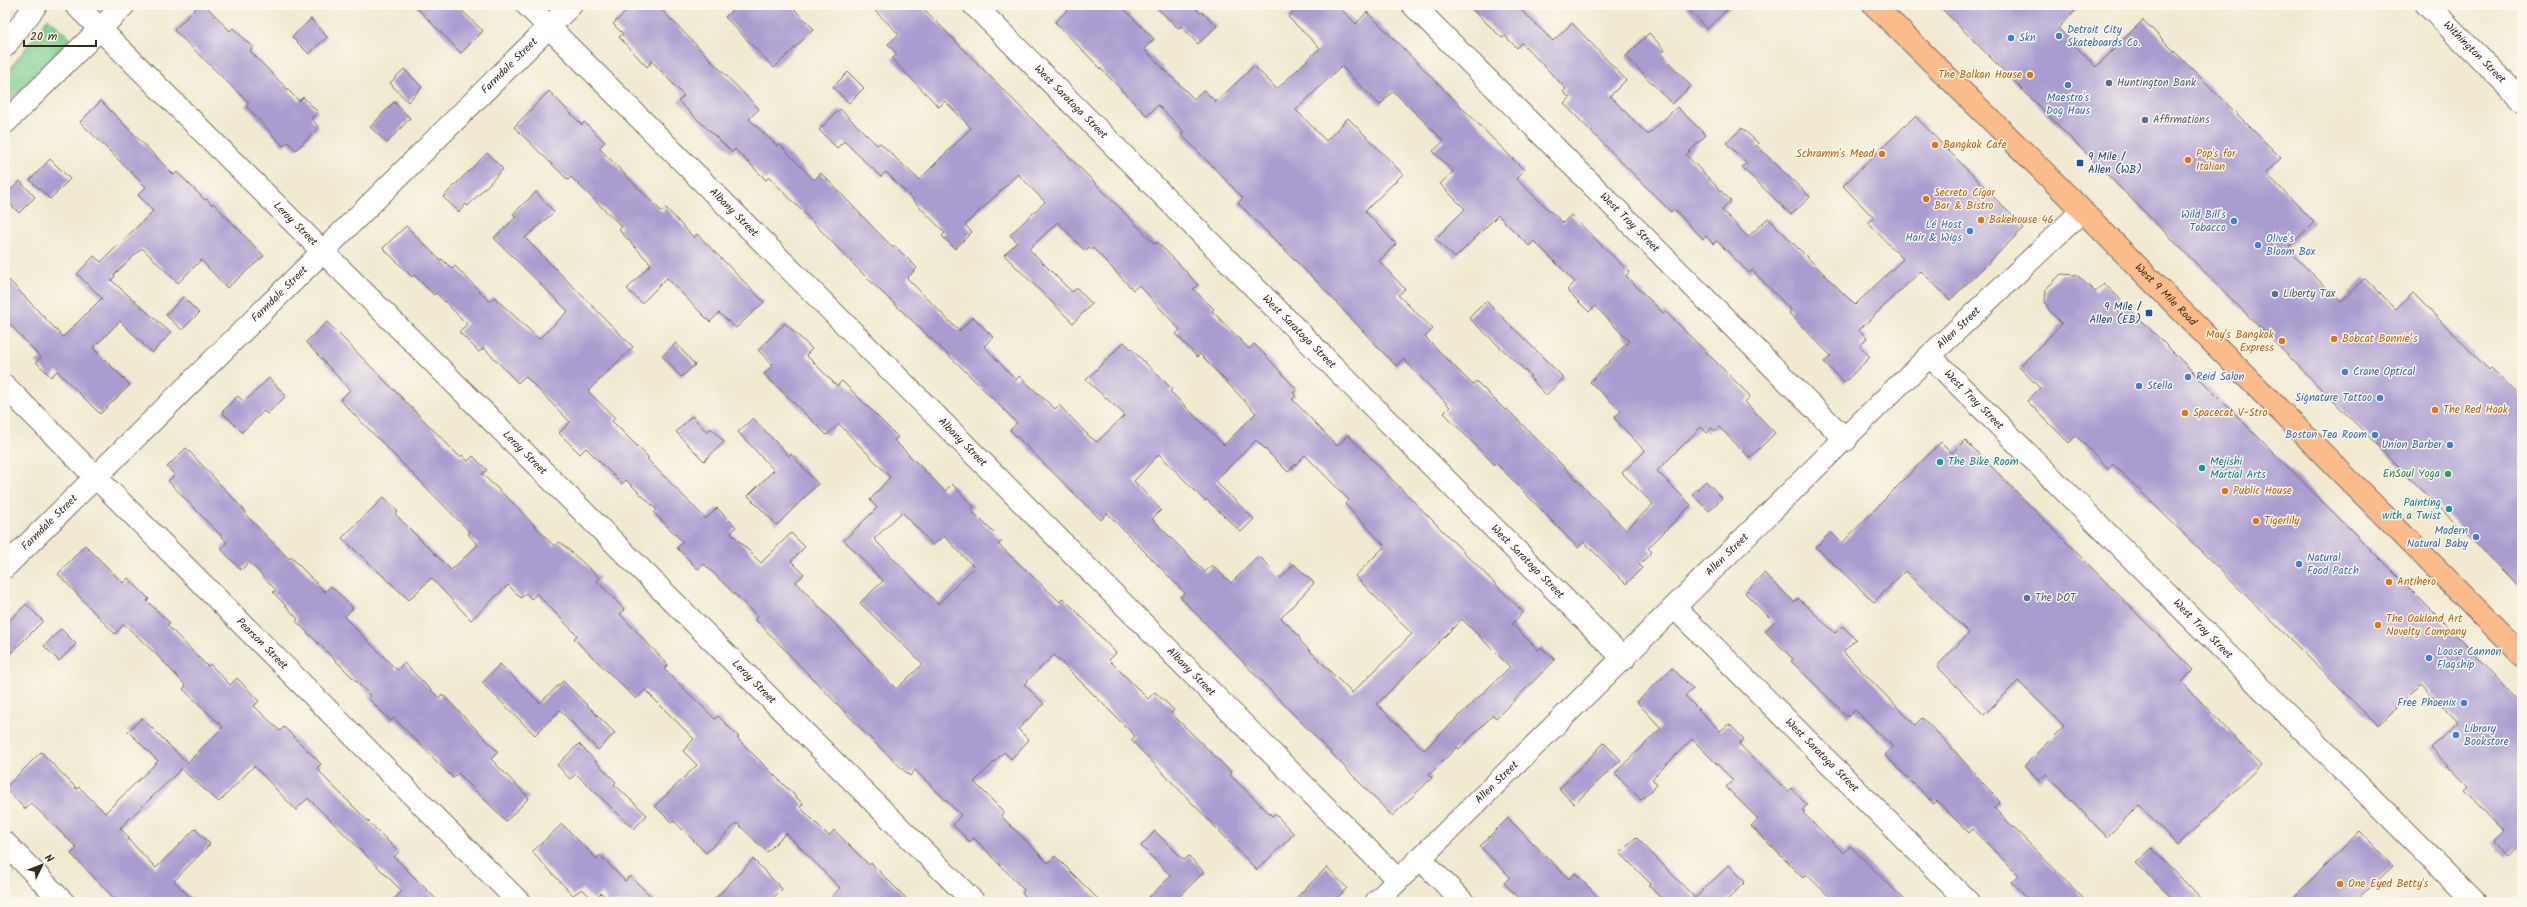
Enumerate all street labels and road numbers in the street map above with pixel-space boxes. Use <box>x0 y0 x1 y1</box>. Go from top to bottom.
street label: Withington Street <box>2439 17 2510 88</box>
street label: Farmdale Street <box>477 33 543 99</box>
street label: West Saratoga Street <box>1029 61 1112 144</box>
street label: Albany Street <box>705 184 763 242</box>
street label: West Troy Street <box>1595 188 1664 257</box>
street label: Leroy Street <box>269 198 322 251</box>
street label: West 9 Mile Road <box>2130 259 2201 331</box>
street label: Farmdale Street <box>247 261 313 327</box>
street label: West Saratoga Street <box>1258 291 1341 374</box>
street label: Allen Street <box>1933 302 1986 354</box>
street label: West Troy Street <box>1940 366 2009 435</box>
street label: Albany Street <box>933 413 992 472</box>
street label: Leroy Street <box>498 426 552 480</box>
street label: Farmdale Street <box>17 490 83 555</box>
street label: West Saratoga Street <box>1486 520 1569 604</box>
street label: Allen Street <box>1701 528 1754 581</box>
street label: West Troy Street <box>2168 595 2237 664</box>
street label: Pearson Street <box>232 614 293 675</box>
street label: Albany Street <box>1162 643 1220 701</box>
street label: Leroy Street <box>727 655 781 709</box>
street label: West Saratoga Street <box>1781 714 1864 797</box>
street label: Allen Street <box>1471 756 1523 808</box>

